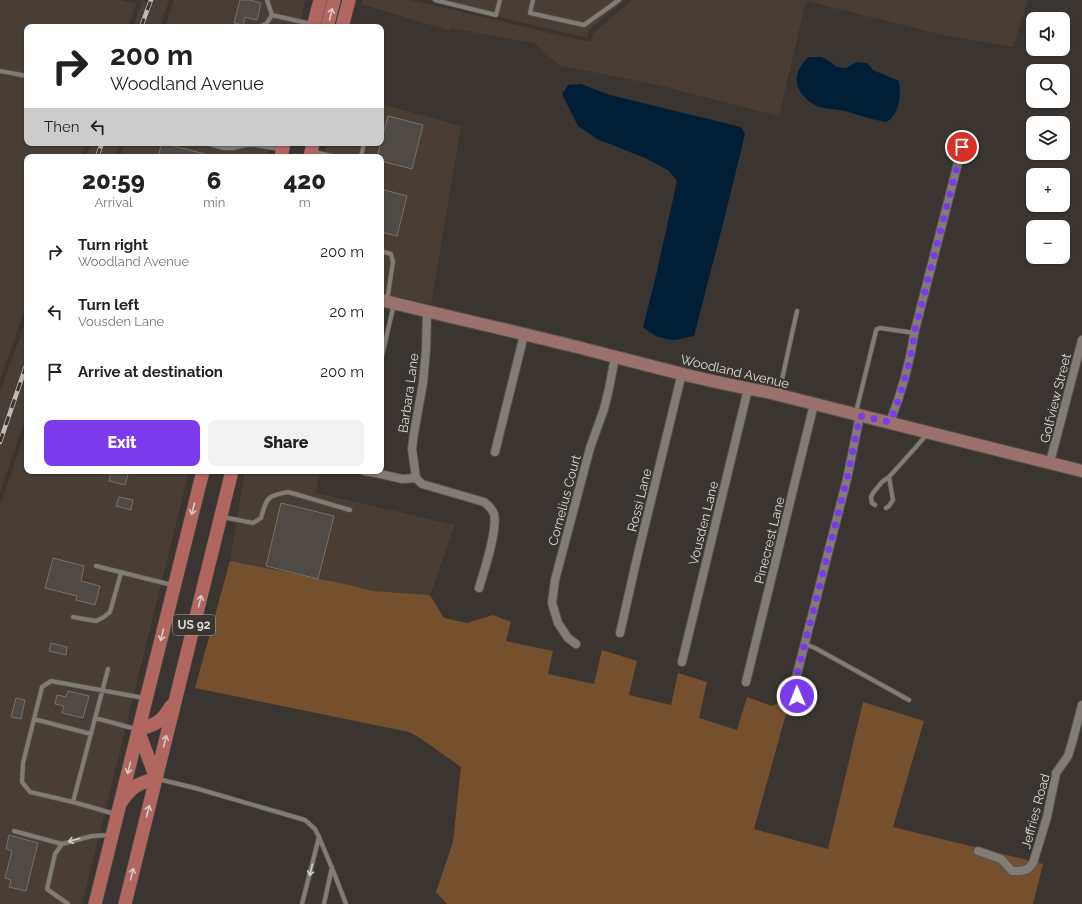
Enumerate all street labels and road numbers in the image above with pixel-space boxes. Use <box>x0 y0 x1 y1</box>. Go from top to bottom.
street label: Golfview Street <box>1037 351 1074 444</box>
street label: Barbara Lane <box>395 352 422 434</box>
street label: Woodland Avenue <box>679 352 791 391</box>
street label: Cornelius Court <box>545 452 584 547</box>
street label: Rossi Lane <box>624 467 655 533</box>
street label: Vousden Lane <box>686 479 721 567</box>
street label: Pinecrest Lane <box>751 495 788 585</box>
road number: US 92 <box>173 615 215 635</box>
street label: Jeffries Road <box>1018 772 1053 850</box>

